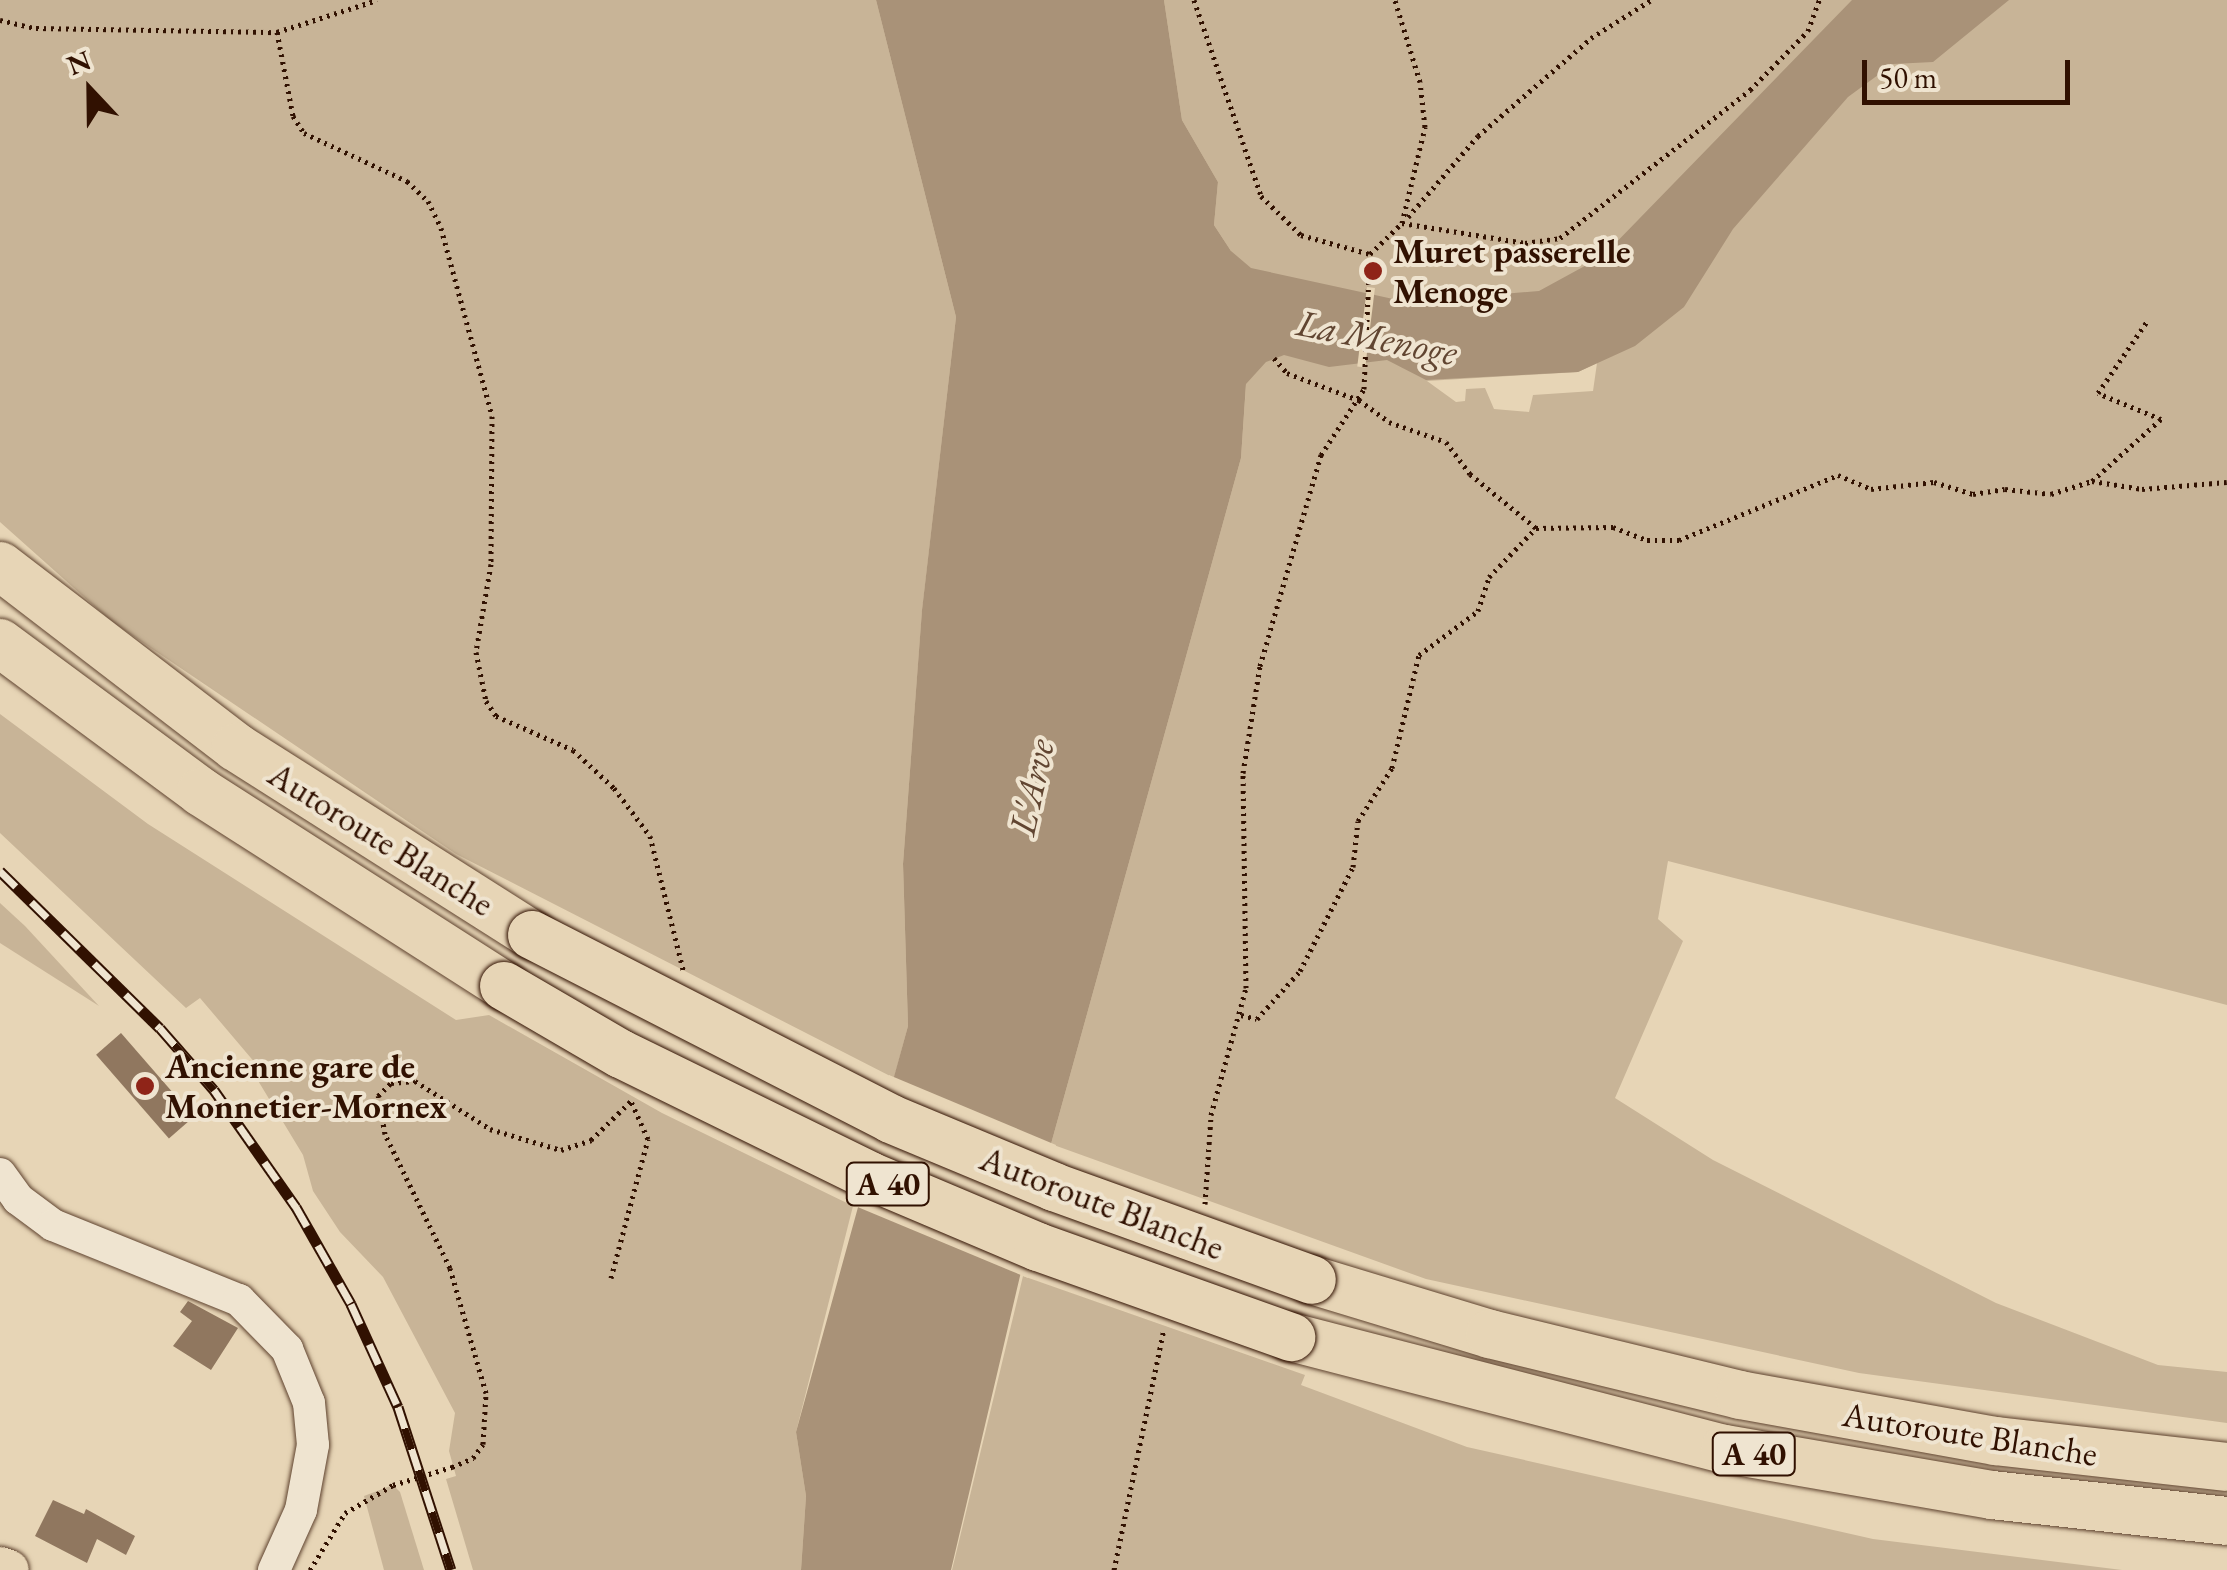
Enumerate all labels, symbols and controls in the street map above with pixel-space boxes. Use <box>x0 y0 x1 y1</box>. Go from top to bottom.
north arrow <box>40 40 140 140</box>
scale bar <box>1867 40 2074 102</box>
text: N <box>62 41 96 83</box>
text: 50 m <box>1879 58 1937 97</box>
place label: Muret passerelle Menoge <box>1393 230 1631 312</box>
marker: Muret passerelle Menoge <box>1362 260 1384 282</box>
water label: La Menoge <box>1293 299 1461 375</box>
water label: L'Arve <box>999 735 1063 839</box>
street label: Autoroute Blanche <box>261 753 501 925</box>
place label: Ancienne gare de Monnetier-Mornex <box>165 1045 447 1127</box>
marker: Ancienne gare de Monnetier-Mornex <box>134 1075 156 1097</box>
street label: Autoroute Blanche <box>974 1137 1230 1269</box>
road number: A 40 <box>846 1157 930 1211</box>
street label: Autoroute Blanche <box>1840 1393 2100 1475</box>
road number: A 40 <box>1712 1427 1796 1481</box>

